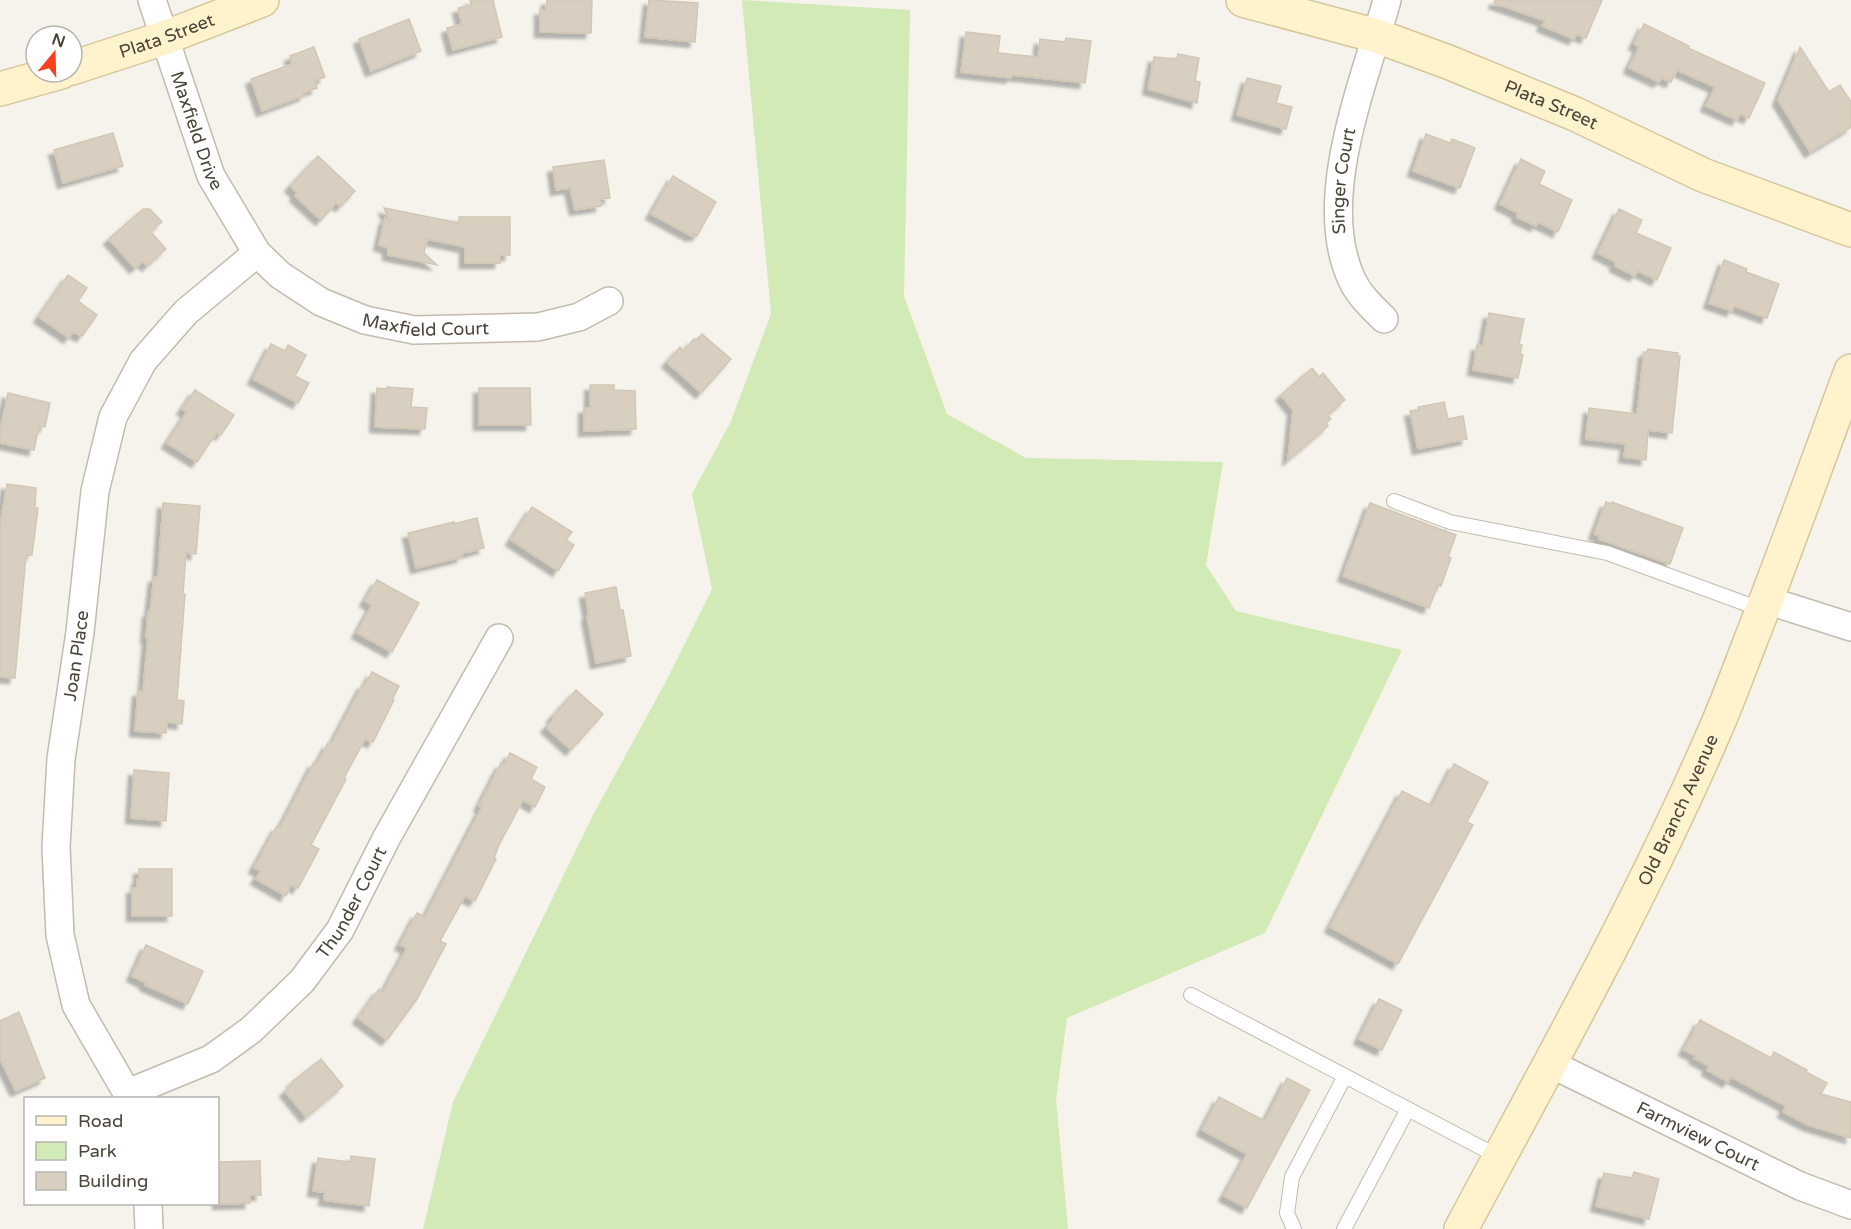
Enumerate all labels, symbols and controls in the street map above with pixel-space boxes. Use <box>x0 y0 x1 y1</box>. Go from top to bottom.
street label: Plata Street <box>116 9 218 63</box>
north arrow <box>24 24 84 84</box>
text: N <box>49 29 68 52</box>
street label: Maxfield Drive <box>166 68 228 194</box>
street label: Plata Street <box>1501 75 1602 134</box>
street label: Singer Court <box>1327 125 1361 235</box>
street label: Maxfield Court <box>360 309 489 341</box>
street label: Joan Place <box>59 609 93 703</box>
street label: Old Branch Avenue <box>1633 731 1723 890</box>
street label: Thunder Court <box>312 843 391 963</box>
legend <box>24 1097 219 1205</box>
street label: Farmview Court <box>1633 1097 1763 1175</box>
text: Road <box>78 1110 123 1132</box>
text: Park <box>78 1140 117 1162</box>
text: Building <box>78 1170 148 1192</box>

